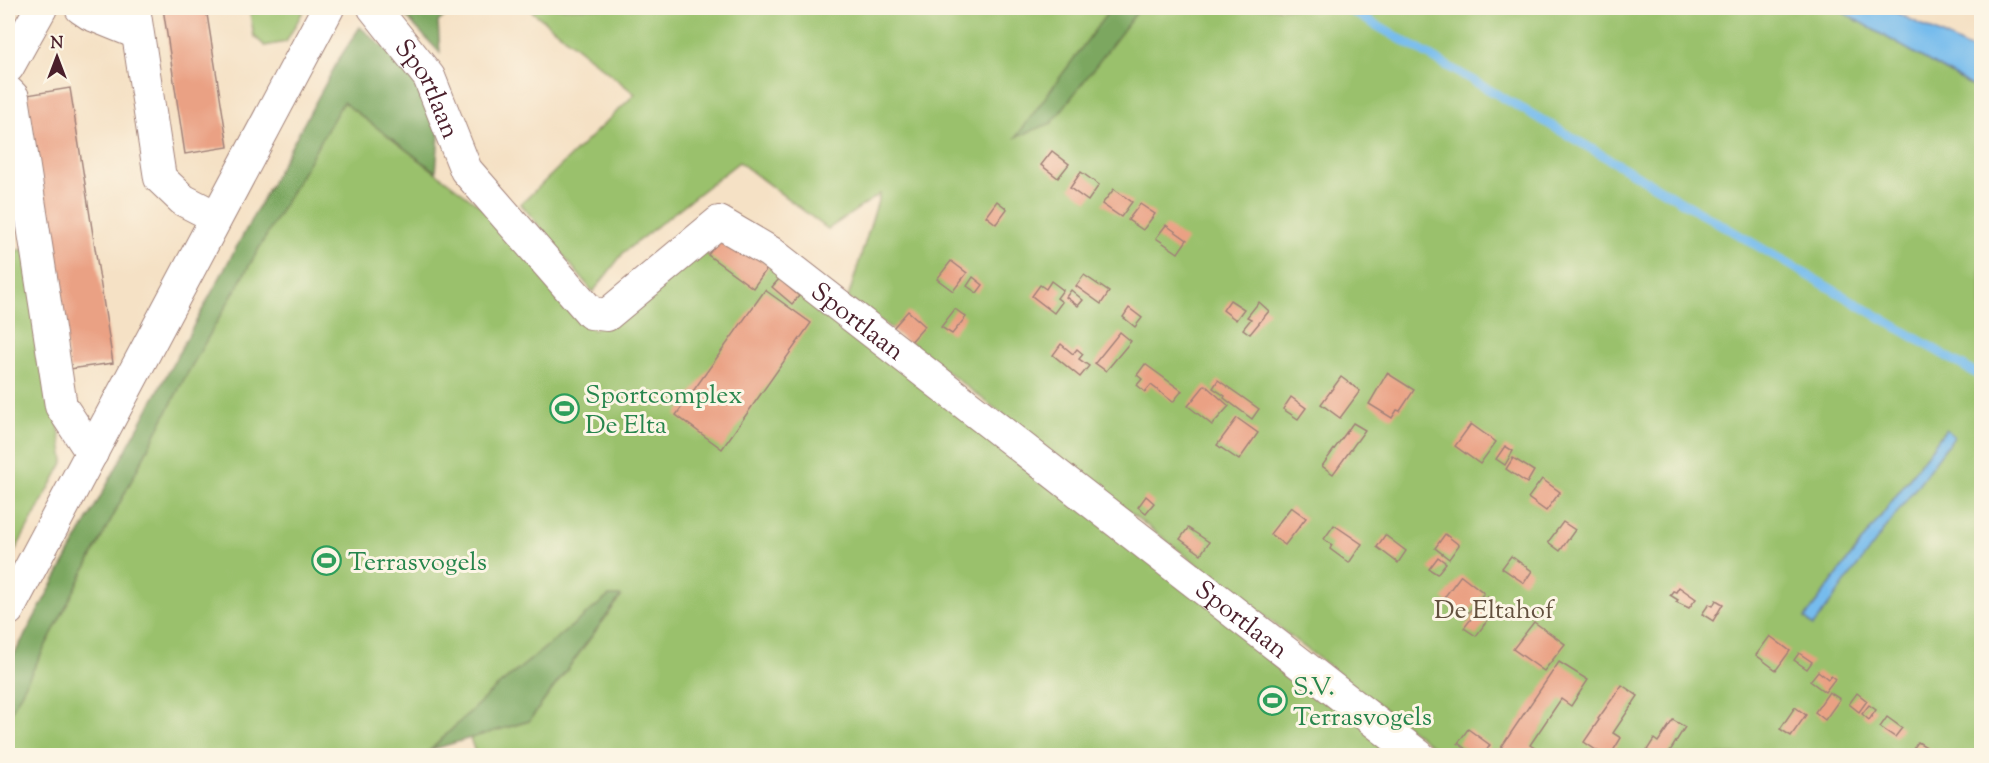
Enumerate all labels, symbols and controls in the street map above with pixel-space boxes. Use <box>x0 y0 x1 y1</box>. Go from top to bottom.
north arrow <box>27 27 87 87</box>
street label: Sportlaan <box>385 32 468 145</box>
text: N <box>51 33 64 56</box>
street label: Sportlaan <box>802 274 911 371</box>
place label: Sportcomplex De Elta <box>585 378 742 445</box>
sports icon: Sportcomplex De Elta <box>548 393 580 425</box>
sports icon: Terrasvogels <box>311 545 343 577</box>
place label: Terrasvogels <box>348 545 487 582</box>
street label: Sportlaan <box>1186 572 1295 669</box>
park label: De Eltahof <box>1434 593 1555 630</box>
place label: S.V. Terrasvogels <box>1293 670 1432 737</box>
sports icon: S.V. Terrasvogels <box>1256 685 1288 717</box>

